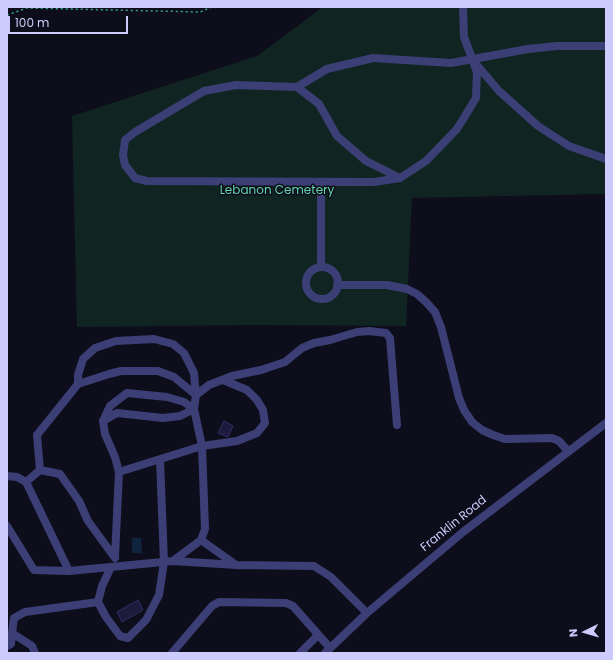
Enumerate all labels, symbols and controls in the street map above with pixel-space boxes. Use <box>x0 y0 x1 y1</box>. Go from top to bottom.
scale bar <box>10 8 130 34</box>
text: 100 m <box>15 14 49 31</box>
park label: Lebanon Cemetery <box>220 184 334 198</box>
street label: Franklin Road <box>418 493 490 555</box>
north arrow <box>565 612 605 652</box>
text: N <box>565 628 581 638</box>

